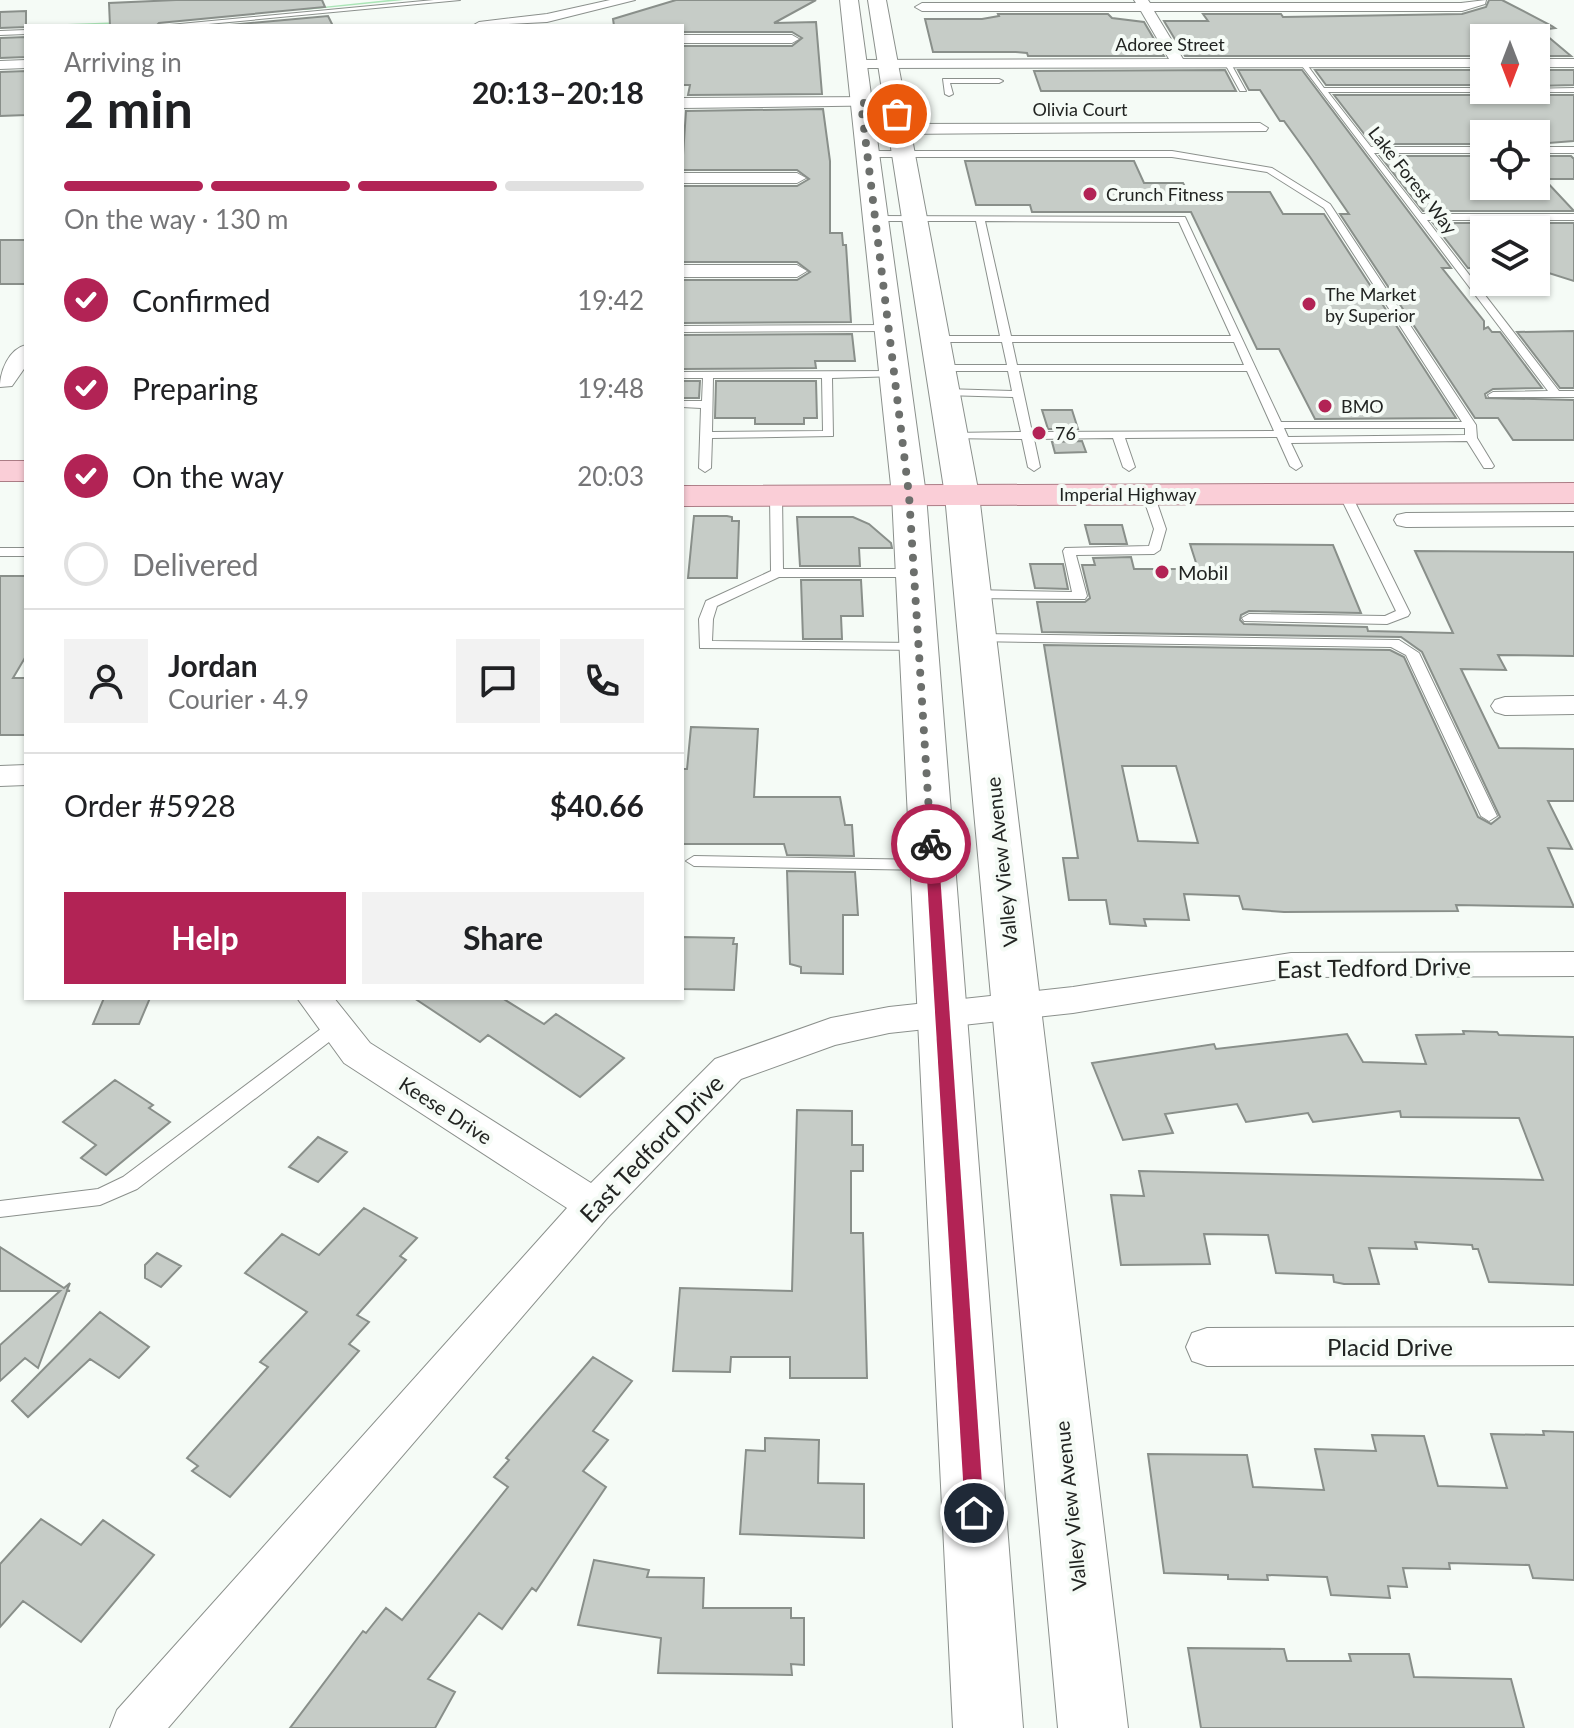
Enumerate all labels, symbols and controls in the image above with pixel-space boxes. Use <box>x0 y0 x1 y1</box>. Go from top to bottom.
north arrow <box>1470 24 1550 104</box>
map controls <box>1470 24 1550 296</box>
street label: Adoree Street <box>1115 33 1225 55</box>
text: Arriving in <box>64 46 182 78</box>
text: 20:13–20:18 <box>472 74 644 110</box>
text: 2 min <box>64 77 193 139</box>
pin <box>863 80 931 148</box>
icon: bag <box>875 92 919 136</box>
street label: Olivia Court <box>1032 98 1128 120</box>
button: locate <box>1470 120 1550 200</box>
street label: Lake Forest Way <box>1364 122 1462 239</box>
place label: Crunch Fitness <box>1106 183 1224 205</box>
marker: Crunch Fitness <box>1081 185 1099 203</box>
text: On the way · 130 m <box>64 203 288 235</box>
button: layers <box>1470 216 1550 296</box>
icon: check <box>64 278 108 322</box>
text: Confirmed <box>132 282 271 318</box>
place label: The Market by Superior <box>1325 283 1417 326</box>
text: 19:42 <box>577 284 644 316</box>
marker: The Market by Superior <box>1300 295 1318 313</box>
icon: check <box>64 366 108 410</box>
text: Preparing <box>132 370 258 406</box>
text: 19:48 <box>577 372 644 404</box>
place label: BMO <box>1341 395 1384 417</box>
marker: BMO <box>1316 397 1334 415</box>
place label: 76 <box>1055 422 1076 444</box>
marker: 76 <box>1030 424 1048 442</box>
icon: check <box>64 454 108 498</box>
text: On the way <box>132 458 284 494</box>
text: 20:03 <box>577 460 644 492</box>
street label: Imperial Highway <box>1059 483 1197 505</box>
text: Delivered <box>132 546 259 582</box>
place label: Mobil <box>1178 560 1228 584</box>
marker: Mobil <box>1153 563 1171 581</box>
button: person <box>64 639 148 723</box>
button: chat <box>456 639 540 723</box>
button: phone <box>560 639 644 723</box>
text: Jordan <box>168 647 258 683</box>
text: Courier · 4.9 <box>168 683 309 715</box>
street label: Valley View Avenue <box>980 776 1022 948</box>
text: Order #5928 <box>64 787 236 823</box>
text: $40.66 <box>550 787 644 823</box>
courier <box>891 804 971 884</box>
icon: bike <box>909 822 953 866</box>
button: Help <box>64 892 346 984</box>
button: Share <box>362 892 644 984</box>
street label: East Tedford Drive <box>1277 951 1471 983</box>
street label: East Tedford Drive <box>573 1068 729 1228</box>
street label: Keese Drive <box>395 1071 497 1149</box>
street label: Placid Drive <box>1327 1332 1453 1361</box>
street label: Valley View Avenue <box>1049 1420 1091 1592</box>
pin <box>940 1479 1008 1547</box>
icon: home <box>952 1491 996 1535</box>

